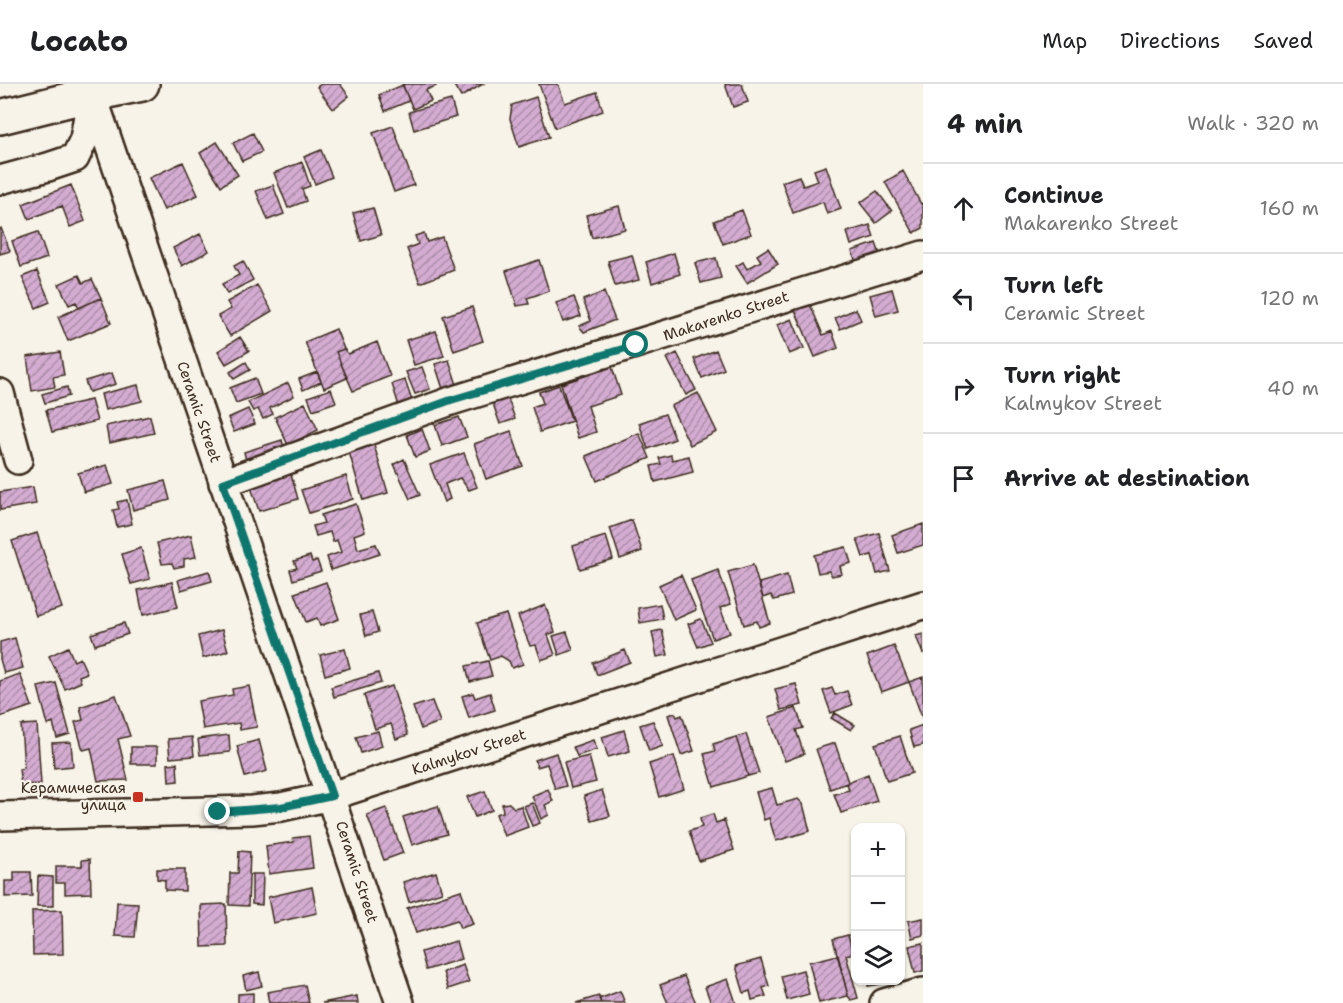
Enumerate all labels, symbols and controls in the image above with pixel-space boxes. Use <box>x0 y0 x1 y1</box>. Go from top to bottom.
text: Locato <box>30 22 128 60</box>
text: Map <box>1042 27 1087 55</box>
text: Directions <box>1120 27 1220 55</box>
text: Saved <box>1253 27 1313 55</box>
text: 4 min <box>947 106 1023 141</box>
text: Walk · 320 m <box>1187 110 1319 136</box>
text: Continue <box>1004 181 1104 210</box>
icon: ahead <box>947 192 980 225</box>
text: 160 m <box>1260 195 1319 221</box>
text: Makarenko Street <box>1004 210 1179 236</box>
text: Turn left <box>1004 271 1103 300</box>
icon: left <box>947 282 980 315</box>
text: 120 m <box>1260 285 1319 311</box>
street label: Makarenko Street <box>661 286 791 346</box>
text: Ceramic Street <box>1004 300 1145 326</box>
route start <box>622 331 648 357</box>
street label: Ceramic Street <box>172 359 226 465</box>
text: Turn right <box>1004 361 1121 390</box>
icon: right <box>947 372 980 405</box>
text: 40 m <box>1267 375 1319 401</box>
text: Kalmykov Street <box>1004 390 1162 416</box>
icon: arrive <box>947 462 980 495</box>
text: Arrive at destination <box>1004 464 1250 493</box>
street label: Kalmykov Street <box>409 724 529 780</box>
place label: Керамическая улица <box>21 778 127 815</box>
marker: Керамическая улица <box>131 790 145 804</box>
route end <box>204 798 230 824</box>
street label: Ceramic Street <box>331 818 383 926</box>
map controls <box>851 823 905 985</box>
button: + <box>851 823 905 877</box>
button: − <box>851 877 905 931</box>
button: layers <box>851 931 905 985</box>

